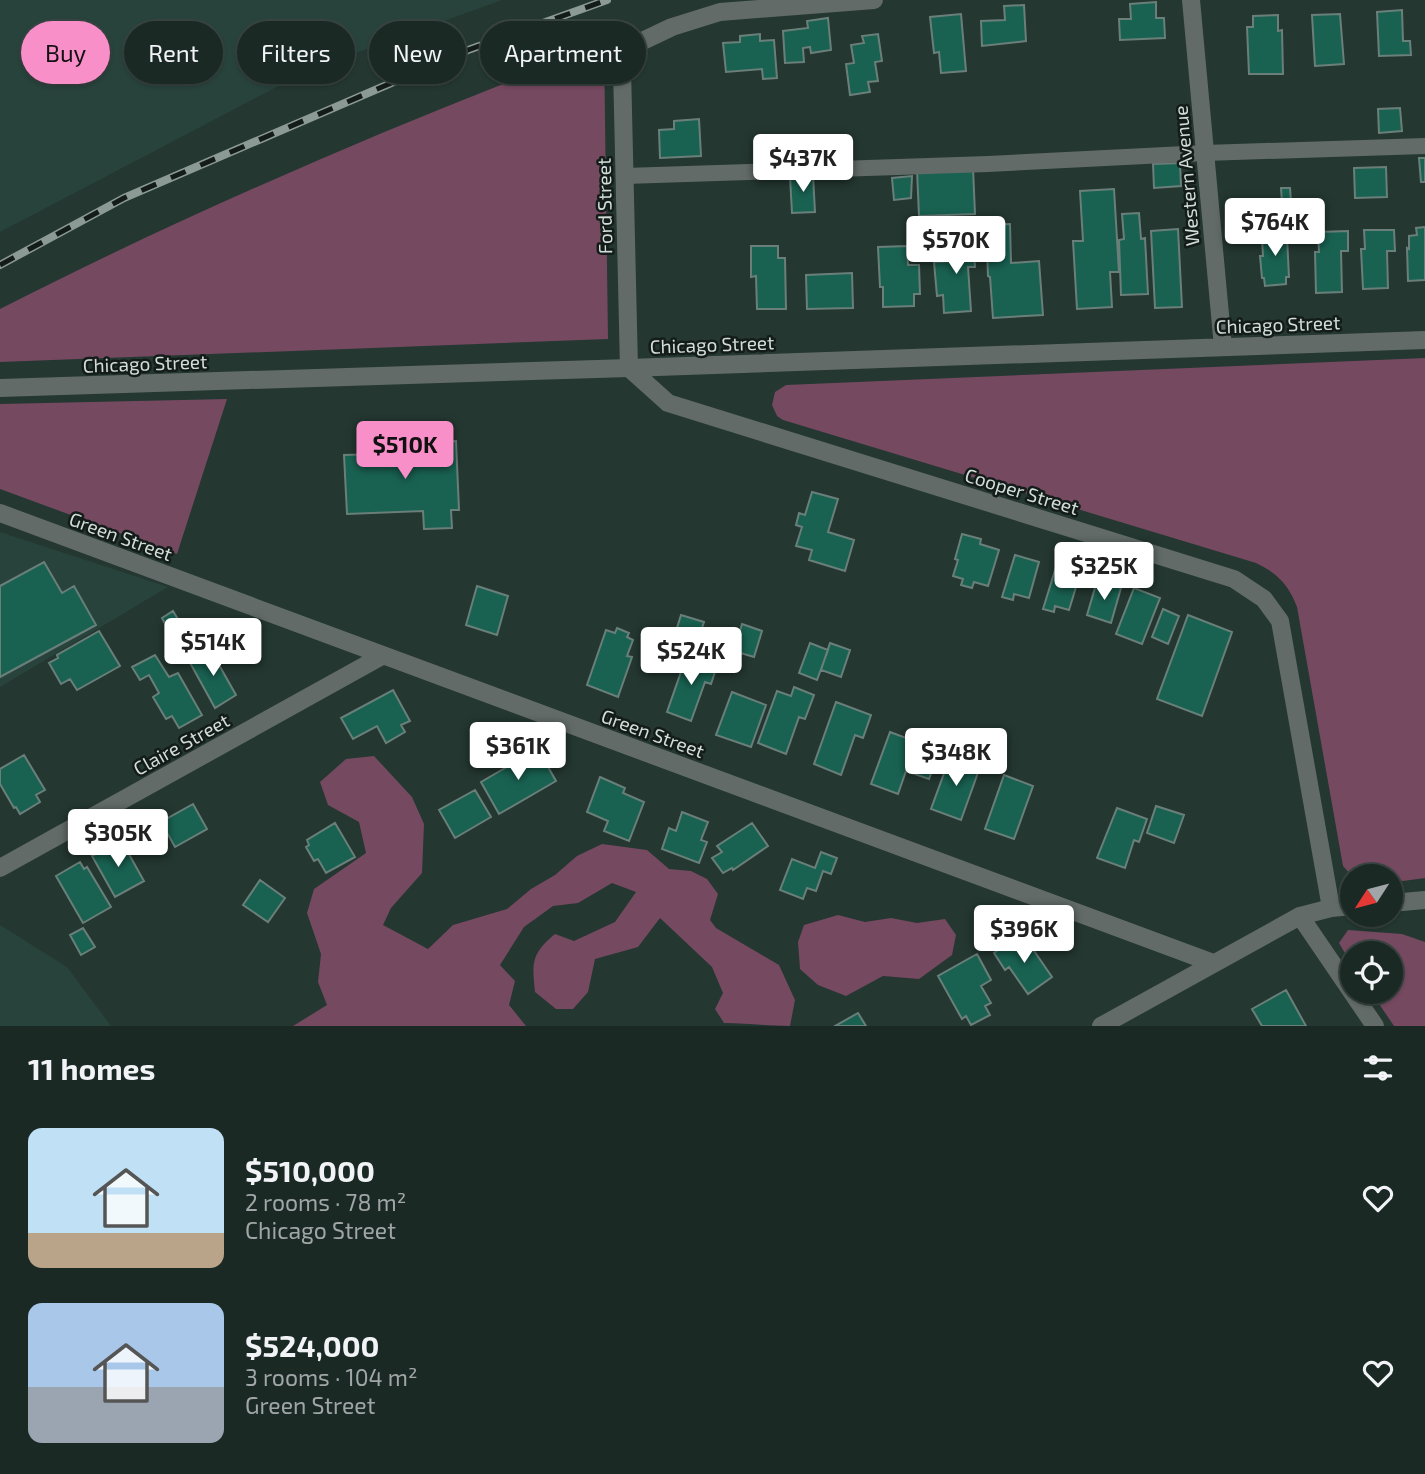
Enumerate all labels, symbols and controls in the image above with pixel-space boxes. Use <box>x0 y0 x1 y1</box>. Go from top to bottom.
chip: Buy <box>21 21 110 84</box>
chip: Rent <box>124 21 223 84</box>
chip: Filters <box>237 21 355 84</box>
chip: New <box>369 21 466 84</box>
chip: Apartment <box>480 21 646 84</box>
street label: Western Avenue <box>1168 105 1204 247</box>
pin: $437K <box>754 134 852 194</box>
text: $437K <box>769 143 837 171</box>
street label: Ford Street <box>592 158 616 254</box>
pin: $764K <box>1226 198 1324 258</box>
text: $764K <box>1241 207 1309 235</box>
pin: $570K <box>907 216 1005 276</box>
text: $570K <box>922 225 990 253</box>
street label: Chicago Street <box>1215 310 1341 338</box>
street label: Chicago Street <box>649 330 775 358</box>
street label: Chicago Street <box>82 349 208 377</box>
pin: $510K <box>356 421 454 481</box>
text: $510K <box>372 430 438 458</box>
street label: Cooper Street <box>962 463 1082 519</box>
street label: Green Street <box>66 507 176 565</box>
pin: $325K <box>1055 542 1153 602</box>
text: $325K <box>1070 551 1138 579</box>
pin: $514K <box>164 618 262 678</box>
text: $514K <box>180 627 246 655</box>
pin: $524K <box>642 628 740 687</box>
text: $524K <box>657 636 725 664</box>
street label: Green Street <box>598 704 708 762</box>
street label: Claire Street <box>129 708 233 780</box>
pin: $361K <box>469 722 567 782</box>
pin: $348K <box>907 728 1005 788</box>
text: $361K <box>486 731 550 759</box>
text: $348K <box>921 737 991 765</box>
pin: $305K <box>69 810 167 869</box>
text: $305K <box>84 818 152 846</box>
north arrow <box>1340 864 1404 928</box>
map controls <box>1340 864 1403 1004</box>
pin: $396K <box>975 906 1073 965</box>
text: $396K <box>990 914 1058 942</box>
button: locate <box>1340 941 1403 1004</box>
icon: filters <box>1359 1049 1397 1087</box>
text: 11 homes <box>28 1050 155 1086</box>
text: $510,000 <box>245 1152 375 1188</box>
icon: home <box>84 1156 168 1240</box>
icon: heart <box>1359 1179 1397 1217</box>
text: 2 rooms · 78 m² <box>245 1188 406 1216</box>
text: Chicago Street <box>245 1216 396 1244</box>
text: $524,000 <box>245 1327 380 1363</box>
icon: home <box>84 1331 168 1415</box>
icon: heart <box>1359 1354 1397 1392</box>
text: 3 rooms · 104 m² <box>245 1363 417 1391</box>
text: Green Street <box>245 1391 375 1419</box>

